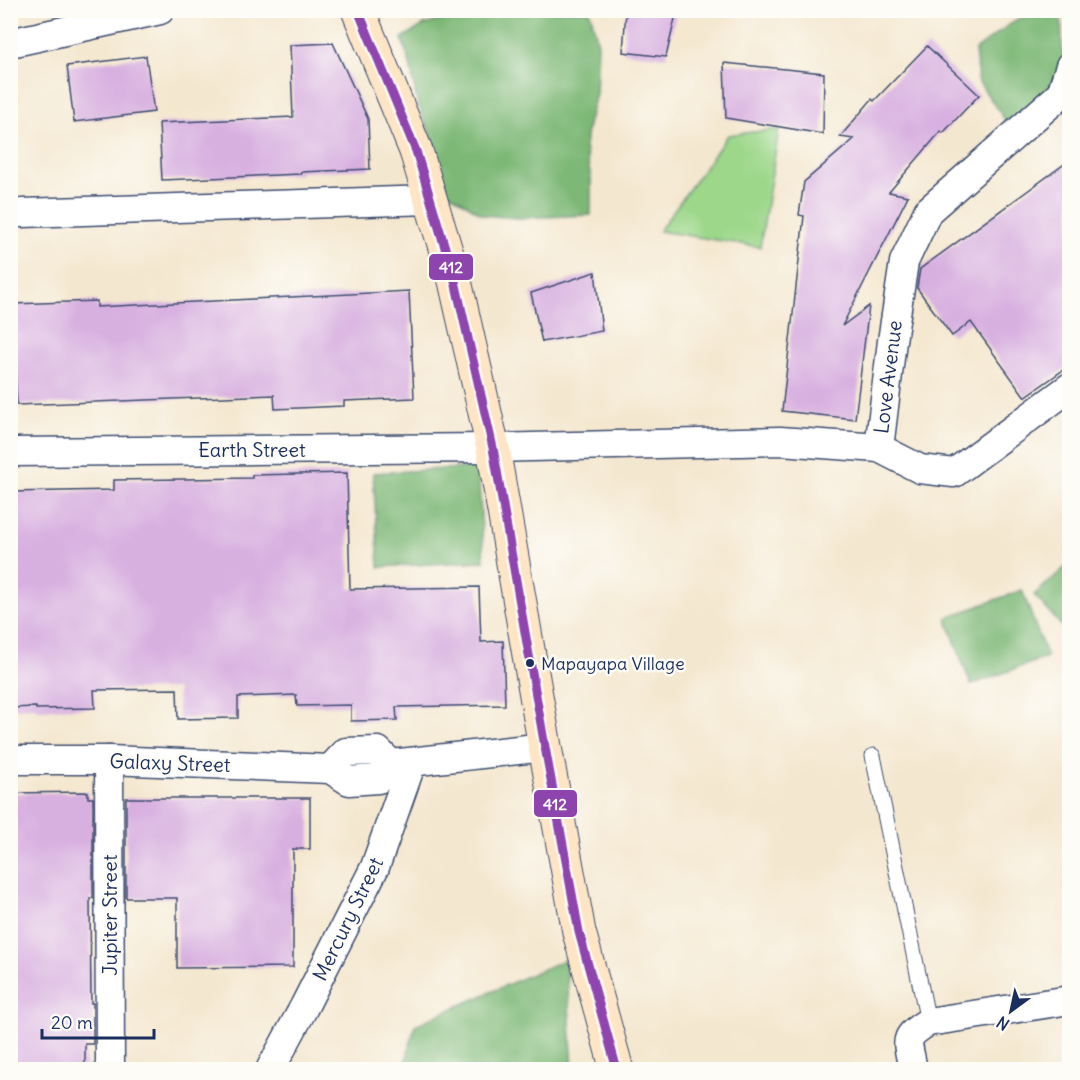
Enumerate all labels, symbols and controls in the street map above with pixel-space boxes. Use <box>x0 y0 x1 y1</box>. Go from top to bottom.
line badge: 412 <box>428 253 474 281</box>
text: 412 <box>439 257 463 277</box>
street label: Love Avenue <box>868 319 907 435</box>
street label: Earth Street <box>198 437 306 462</box>
place label: Mapayapa Village <box>541 652 685 675</box>
marker: Mapayapa Village <box>524 657 536 669</box>
street label: Galaxy Street <box>109 748 231 777</box>
line badge: 412 <box>533 789 578 818</box>
text: 412 <box>543 794 567 814</box>
street label: Mercury Street <box>307 853 388 985</box>
street label: Jupiter Street <box>97 854 122 976</box>
north arrow <box>981 981 1041 1041</box>
scale bar <box>42 1002 154 1040</box>
text: 20 m <box>51 1011 93 1034</box>
text: N <box>993 1012 1013 1035</box>

